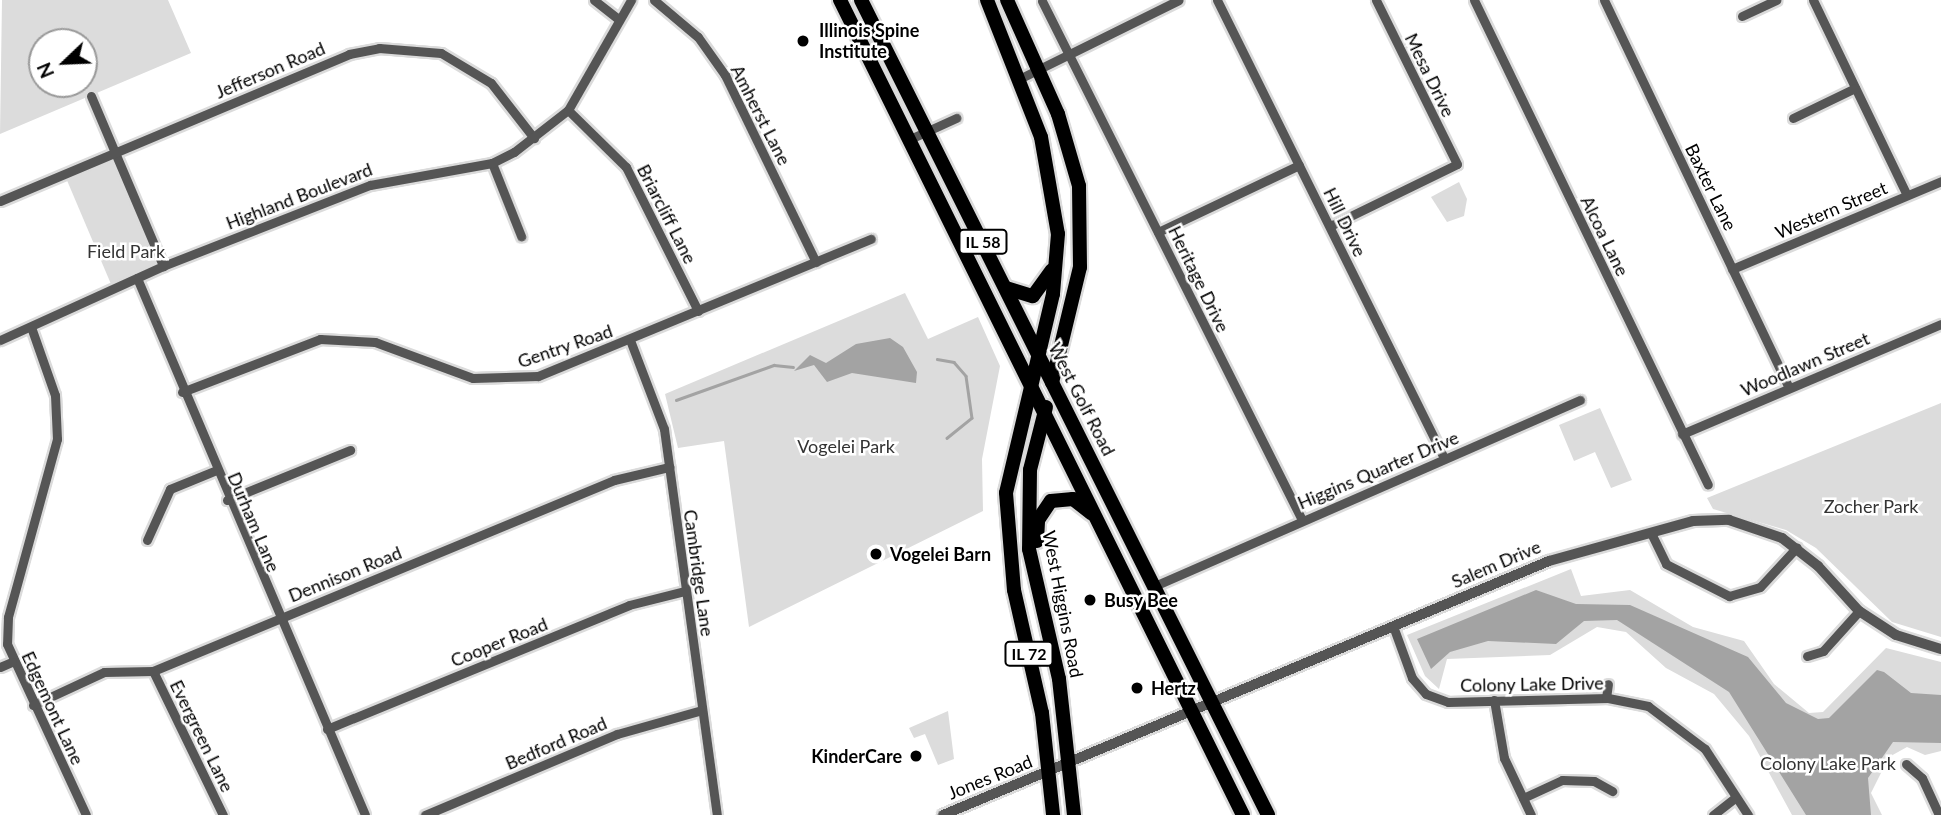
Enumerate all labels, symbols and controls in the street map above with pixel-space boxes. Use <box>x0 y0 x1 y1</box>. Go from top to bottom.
place label: Illinois Spine Institute <box>819 20 919 62</box>
north arrow <box>28 28 98 98</box>
street label: Mesa Drive <box>1401 30 1459 120</box>
marker: Illinois Spine Institute <box>793 31 813 51</box>
street label: Jefferson Road <box>212 37 328 103</box>
text: N <box>32 59 58 82</box>
street label: Amherst Lane <box>727 61 795 169</box>
street label: Baxter Lane <box>1681 140 1741 234</box>
street label: Highland Boulevard <box>223 158 375 234</box>
street label: Briarcliff Lane <box>633 161 701 267</box>
street label: Western Street <box>1772 177 1890 243</box>
street label: Hill Drive <box>1319 184 1371 260</box>
street label: Alcoa Lane <box>1576 192 1634 280</box>
street label: Heritage Drive <box>1164 222 1234 336</box>
road number: IL 58 <box>957 230 1009 254</box>
park label: Field Park <box>87 240 165 262</box>
street label: Gentry Road <box>515 320 615 372</box>
street label: Woodlawn Street <box>1738 327 1872 401</box>
street label: West Golf Road <box>1044 339 1120 459</box>
street label: Higgins Quarter Drive <box>1294 426 1462 514</box>
park label: Vogelei Park <box>797 435 895 457</box>
street label: Durham Lane <box>223 469 285 575</box>
park label: Zocher Park <box>1823 495 1919 517</box>
street label: Cambridge Lane <box>679 508 719 638</box>
street label: West Higgins Road <box>1038 529 1088 679</box>
street label: Salem Drive <box>1448 536 1544 592</box>
street label: Dennison Road <box>285 542 405 606</box>
place label: Vogelei Barn <box>890 543 991 565</box>
marker: Vogelei Barn <box>868 546 884 562</box>
place label: Busy Bee <box>1104 589 1178 611</box>
marker: Busy Bee <box>1082 592 1098 608</box>
street label: Cooper Road <box>447 613 551 671</box>
road number: IL 72 <box>1003 642 1055 666</box>
street label: Edgemont Lane <box>17 648 89 768</box>
street label: Colony Lake Drive <box>1460 672 1604 696</box>
street label: Evergreen Lane <box>166 677 238 795</box>
place label: Hertz <box>1151 677 1196 699</box>
marker: Hertz <box>1129 680 1145 696</box>
street label: Bedford Road <box>502 712 610 774</box>
place label: KinderCare <box>811 745 902 767</box>
marker: KinderCare <box>908 748 924 764</box>
street label: Jones Road <box>945 750 1035 804</box>
park label: Colony Lake Park <box>1760 752 1896 774</box>

